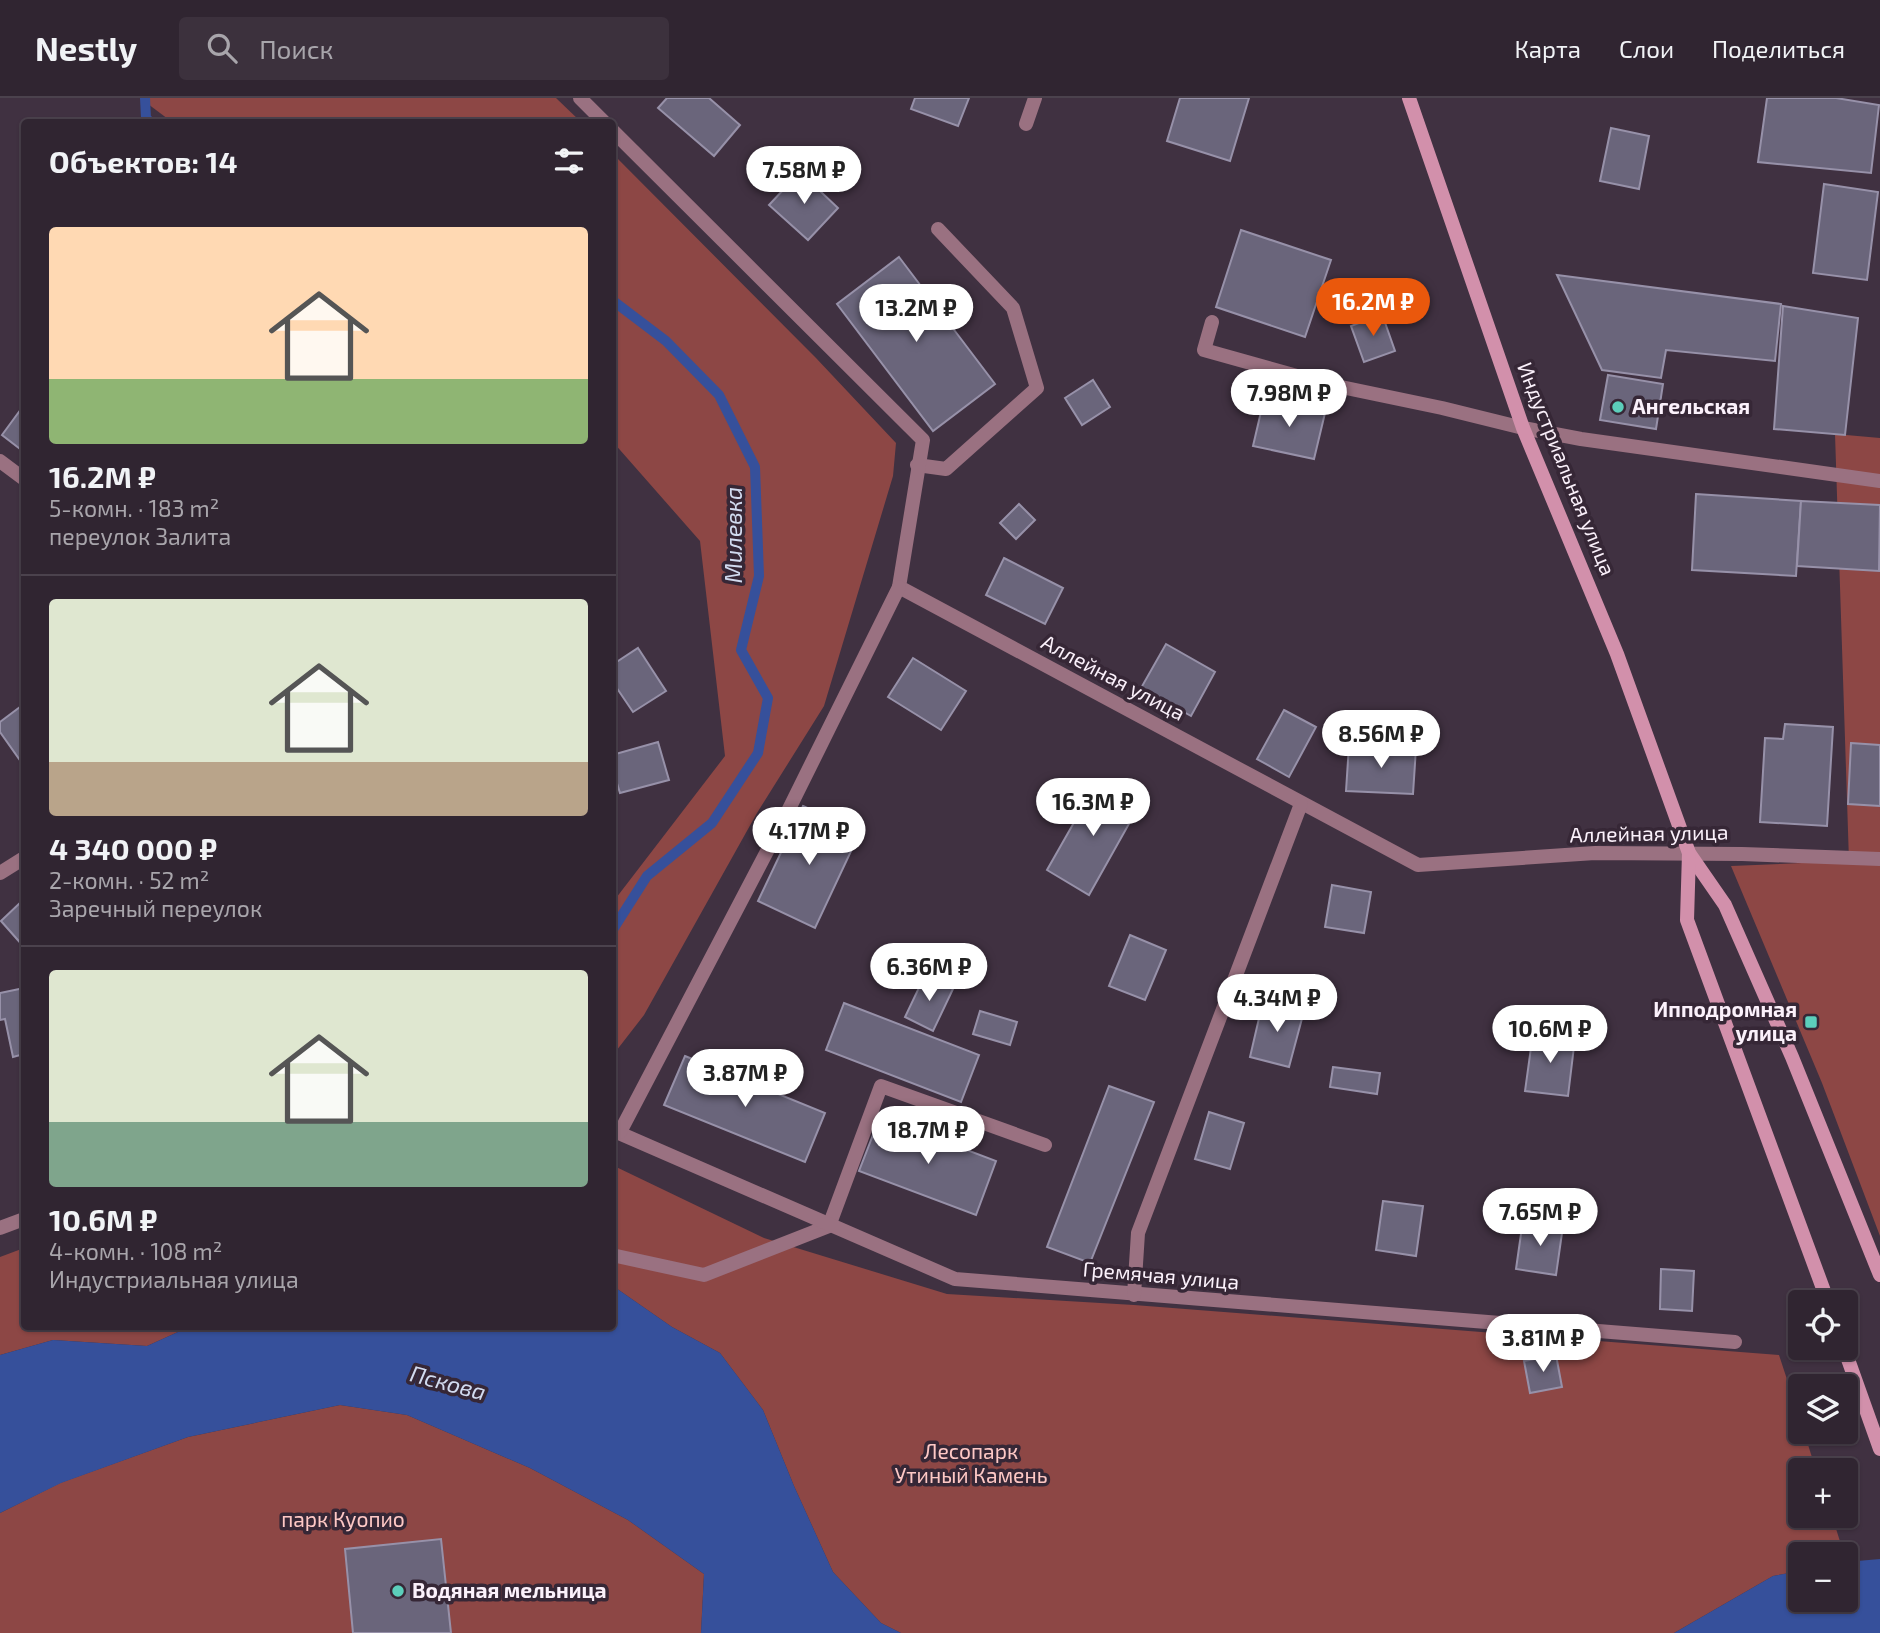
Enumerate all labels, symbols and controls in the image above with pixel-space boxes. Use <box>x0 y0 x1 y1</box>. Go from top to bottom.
search box <box>179 17 669 80</box>
text: Nestly <box>35 28 137 68</box>
icon: search <box>203 29 241 67</box>
text: Поиск <box>259 33 333 64</box>
text: Карта <box>1514 34 1581 63</box>
text: Слои <box>1619 34 1674 63</box>
text: Поделиться <box>1712 34 1845 63</box>
icon: filters <box>550 142 588 180</box>
text: Объектов: 14 <box>49 143 238 179</box>
pin: 7.58M ₽ <box>739 146 869 206</box>
text: 7.58M ₽ <box>762 155 846 183</box>
icon: home <box>256 273 382 399</box>
pin: 16.2M ₽ <box>1308 278 1438 338</box>
pin: 13.2M ₽ <box>851 285 981 344</box>
text: 16.2M ₽ <box>1332 287 1414 315</box>
text: 13.2M ₽ <box>875 293 957 321</box>
street label: Индустриальная улица <box>1512 358 1622 579</box>
pin: 7.98M ₽ <box>1224 370 1354 429</box>
text: 7.98M ₽ <box>1247 378 1331 406</box>
place label: Ангельская <box>1632 393 1750 418</box>
marker: Ангельская <box>1610 399 1626 415</box>
text: 16.2M ₽ <box>49 458 156 494</box>
water label: Милевка <box>719 487 747 583</box>
text: 5-комн. · 183 m² <box>49 494 219 522</box>
text: переулок Залита <box>49 522 231 550</box>
street label: Аллейная улица <box>1037 628 1190 726</box>
icon: home <box>256 645 382 771</box>
pin: 8.56M ₽ <box>1316 710 1446 770</box>
text: 8.56M ₽ <box>1338 719 1424 747</box>
pin: 16.3M ₽ <box>1028 778 1158 838</box>
text: 16.3M ₽ <box>1052 787 1134 815</box>
pin: 4.17M ₽ <box>744 808 874 867</box>
text: 4.17M ₽ <box>769 816 849 844</box>
street label: Аллейная улица <box>1569 819 1729 847</box>
text: 4 340 000 ₽ <box>49 830 217 866</box>
text: 2-комн. · 52 m² <box>49 866 209 894</box>
text: Заречный переулок <box>49 894 262 922</box>
pin: 6.36M ₽ <box>864 944 994 1003</box>
text: 6.36M ₽ <box>886 952 972 980</box>
pin: 4.34M ₽ <box>1212 974 1342 1034</box>
text: 4.34M ₽ <box>1233 983 1321 1011</box>
place label: Ипподромная улица <box>1653 996 1797 1045</box>
pin: 10.6M ₽ <box>1485 1006 1615 1065</box>
text: 10.6M ₽ <box>1508 1014 1592 1042</box>
marker: Ипподромная улица <box>1803 1014 1819 1030</box>
icon: home <box>256 1016 382 1142</box>
pin: 3.87M ₽ <box>680 1049 810 1109</box>
text: 3.87M ₽ <box>703 1058 787 1086</box>
pin: 18.7M ₽ <box>863 1107 993 1166</box>
text: 18.7M ₽ <box>888 1115 968 1143</box>
pin: 7.65M ₽ <box>1475 1188 1605 1248</box>
text: 7.65M ₽ <box>1499 1197 1581 1225</box>
text: 10.6M ₽ <box>49 1201 158 1237</box>
text: 4-комн. · 108 m² <box>49 1237 222 1265</box>
street label: Гремячая улица <box>1082 1255 1240 1295</box>
text: Индустриальная улица <box>49 1265 299 1293</box>
map controls <box>1788 1290 1858 1612</box>
button: locate <box>1788 1290 1858 1360</box>
pin: 3.81M ₽ <box>1478 1314 1608 1374</box>
text: 3.81M ₽ <box>1502 1323 1584 1351</box>
water label: Пскова <box>407 1358 489 1406</box>
button: layers <box>1788 1374 1858 1444</box>
park label: Лесопарк Утиный Камень <box>894 1438 1048 1487</box>
button: + <box>1788 1458 1858 1528</box>
park label: парк Куопио <box>281 1506 405 1532</box>
button: − <box>1788 1542 1858 1612</box>
place label: Водяная мельница <box>412 1577 607 1602</box>
marker: Водяная мельница <box>390 1583 406 1599</box>

